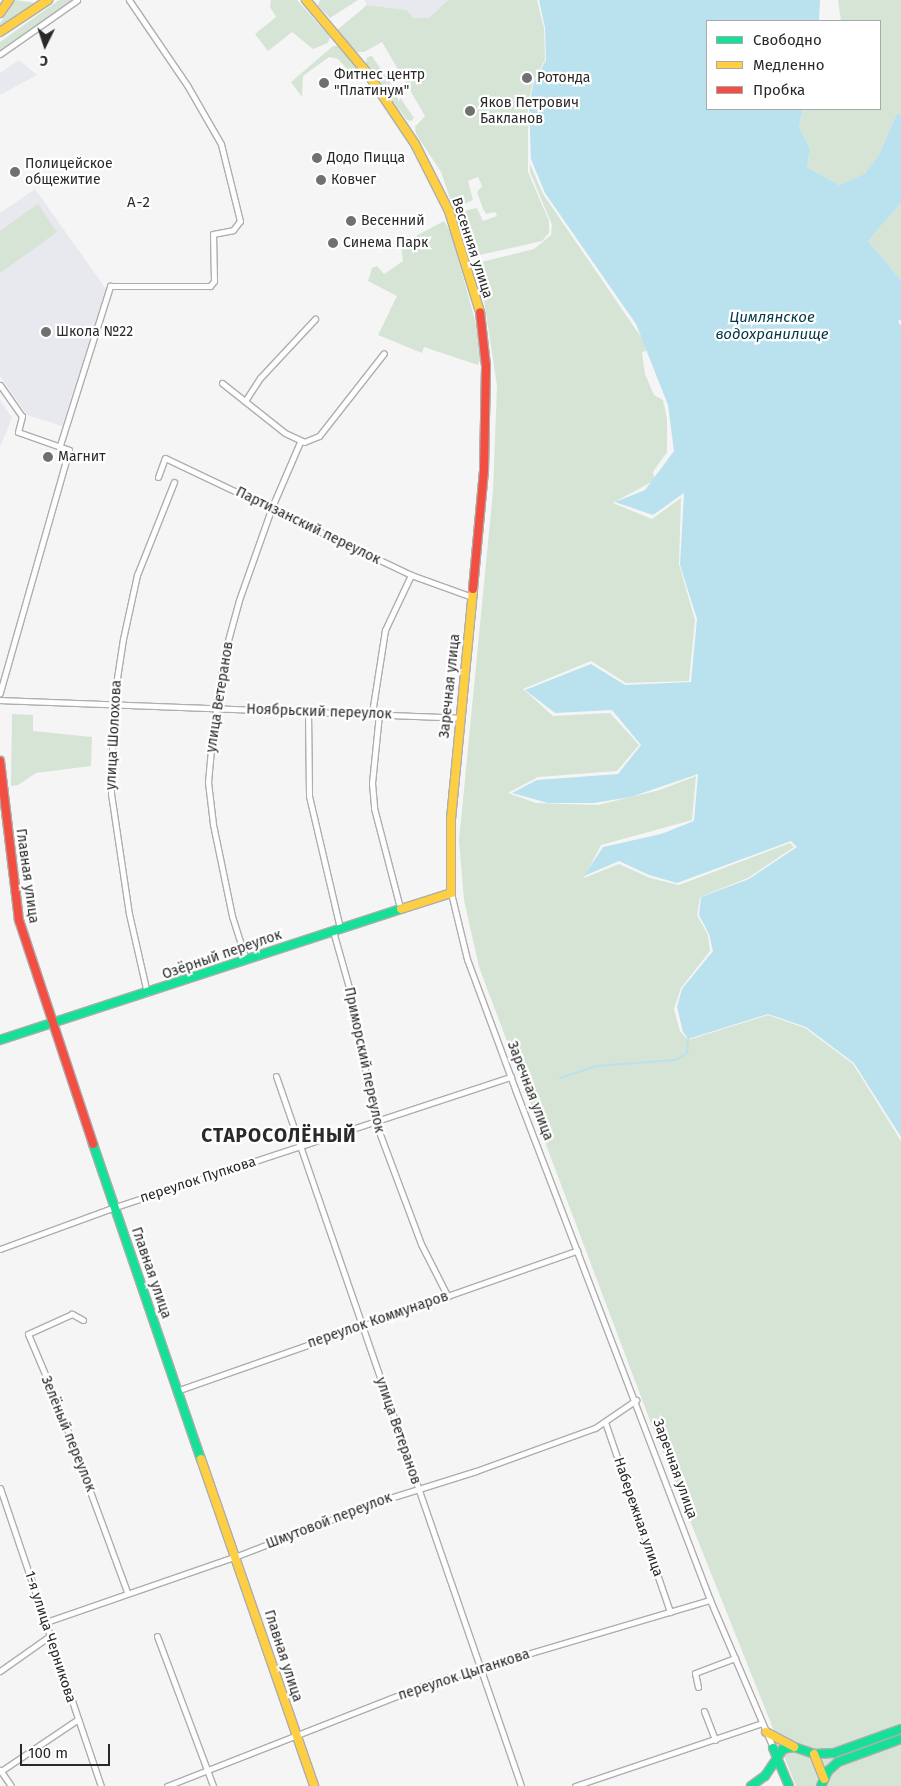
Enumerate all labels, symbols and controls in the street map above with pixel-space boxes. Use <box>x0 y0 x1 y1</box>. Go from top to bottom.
north arrow <box>20 20 70 70</box>
legend <box>706 20 881 110</box>
text: Свободно <box>753 31 822 49</box>
text: С <box>39 52 49 69</box>
text: Медленно <box>753 56 825 74</box>
place label: Фитнес центр "Платинум" <box>334 67 425 100</box>
place label: Ротонда <box>537 70 590 86</box>
marker: Ротонда <box>521 72 533 84</box>
marker: Фитнес центр "Платинум" <box>318 77 330 89</box>
text: Пробка <box>753 81 805 99</box>
place label: Яков Петрович Бакланов <box>480 95 579 128</box>
marker: Яков Петрович Бакланов <box>464 105 476 117</box>
place label: Додо Пицца <box>327 150 405 166</box>
marker: Додо Пицца <box>311 152 323 164</box>
place label: Полицейское общежитие <box>25 156 113 188</box>
marker: Полицейское общежитие <box>9 166 21 178</box>
place label: Ковчег <box>331 172 376 188</box>
marker: Ковчег <box>315 174 327 186</box>
district label: А-2 <box>127 194 151 212</box>
street label: Весенняя улица <box>448 196 496 300</box>
place label: Весенний <box>361 213 425 229</box>
marker: Весенний <box>345 215 357 227</box>
place label: Синема Парк <box>343 235 428 251</box>
marker: Синема Парк <box>327 237 339 249</box>
water label: Цимлянское водохранилище <box>715 308 829 343</box>
place label: Школа №22 <box>56 324 133 340</box>
marker: Школа №22 <box>40 326 52 338</box>
place label: Магнит <box>58 449 106 465</box>
marker: Магнит <box>42 451 54 463</box>
street label: Партизанский переулок <box>233 484 383 568</box>
street label: Заречная улица <box>436 633 464 739</box>
street label: улица Ветеранов <box>203 640 237 754</box>
street label: улица Шолохова <box>103 680 125 790</box>
street label: Ноябрьский переулок <box>246 701 392 723</box>
street label: Главная улица <box>12 827 42 925</box>
street label: Озёрный переулок <box>160 927 284 983</box>
street label: Приморский переулок <box>340 986 388 1134</box>
street label: Заречная улица <box>503 1039 557 1143</box>
district label: СТАРОCОЛЁНЫЙ <box>200 1125 358 1147</box>
street label: переулок Пупкова <box>138 1153 258 1207</box>
street label: Главная улица <box>127 1225 175 1321</box>
street label: переулок Коммунаров <box>305 1288 451 1352</box>
street label: Зелёный переулок <box>37 1374 99 1494</box>
street label: улица Ветеранов <box>372 1375 424 1487</box>
street label: Заречная улица <box>649 1417 701 1521</box>
street label: Набережная улица <box>610 1455 666 1579</box>
street label: Шмутовой переулок <box>264 1489 394 1553</box>
street label: 1-я улица Черникова <box>21 1569 79 1705</box>
street label: Главная улица <box>260 1608 306 1704</box>
street label: переулок Цыганкова <box>396 1646 532 1704</box>
scale bar <box>22 1734 112 1766</box>
text: 100 m <box>28 1744 68 1762</box>

